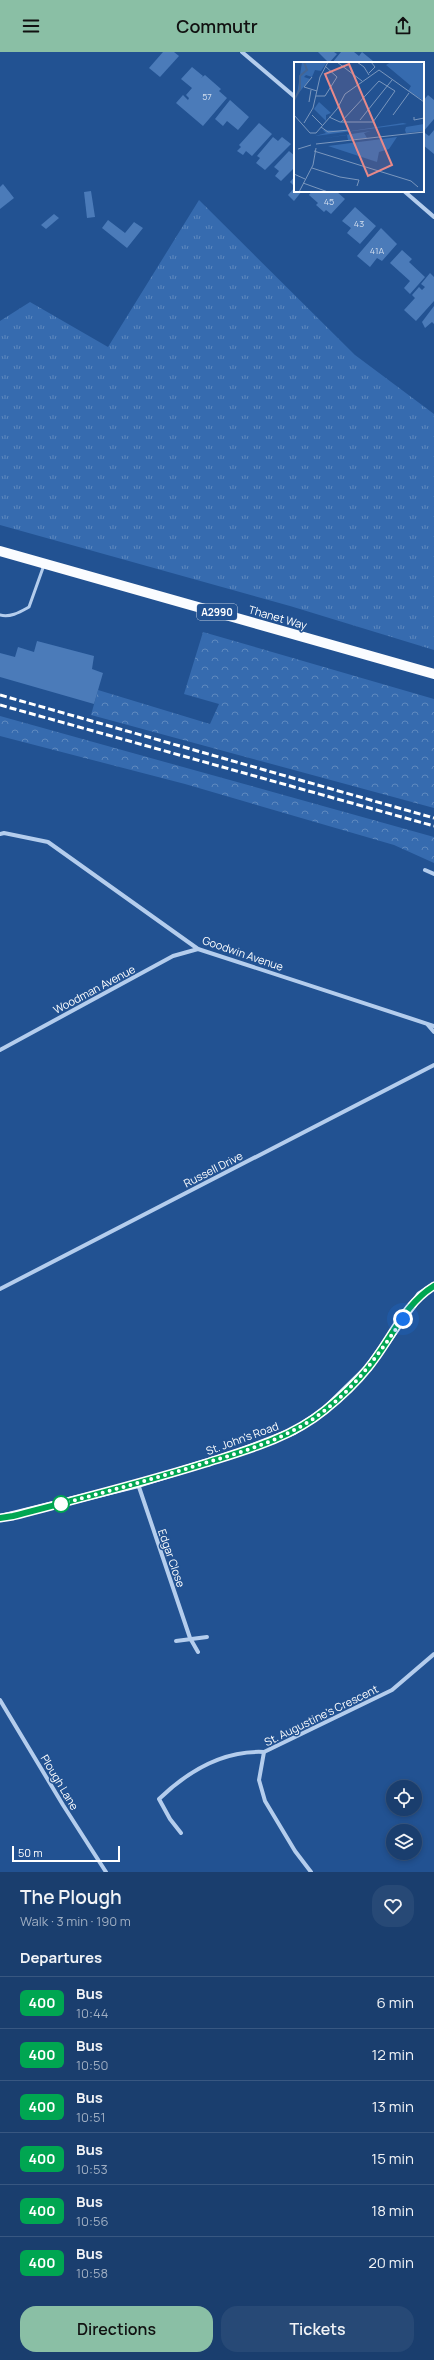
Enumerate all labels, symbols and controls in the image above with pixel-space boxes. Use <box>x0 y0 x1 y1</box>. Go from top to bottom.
text: Commutr <box>176 14 258 38</box>
icon: menu <box>20 15 42 37</box>
icon: share <box>392 15 414 37</box>
inset map <box>294 62 424 192</box>
house number: 57 <box>202 90 212 103</box>
house number: 45 <box>324 195 334 208</box>
house number: 43 <box>354 217 364 230</box>
house number: 41A <box>370 244 385 257</box>
street label: Thanet Way <box>247 602 309 633</box>
road number: A2990 <box>197 604 237 620</box>
street label: Goodwin Avenue <box>201 932 286 974</box>
street label: Woodman Avenue <box>50 961 138 1017</box>
street label: Russell Drive <box>181 1147 246 1190</box>
your location <box>393 1309 413 1329</box>
street label: St. John's Road <box>204 1418 280 1458</box>
unlabelled marker <box>52 1495 70 1513</box>
street label: Edgar Close <box>155 1527 189 1590</box>
street label: St. Augustine's Crescent <box>262 1681 380 1749</box>
street label: Plough Lane <box>38 1751 83 1813</box>
map controls <box>386 1780 422 1860</box>
button: locate <box>386 1780 422 1816</box>
button: layers <box>386 1824 422 1860</box>
scale bar <box>12 1844 120 1863</box>
text: 50 m <box>18 1845 43 1860</box>
text: The Plough <box>20 1884 122 1910</box>
button: heart <box>372 1885 414 1927</box>
text: Walk · 3 min · 190 m <box>20 1912 131 1930</box>
text: Departures <box>20 1947 102 1968</box>
text: Bus <box>76 1983 103 2004</box>
text: 6 min <box>377 1992 414 2013</box>
text: 400 <box>29 1993 55 2012</box>
text: 10:44 <box>76 2004 108 2022</box>
text: Bus <box>76 2035 103 2056</box>
text: 12 min <box>371 2044 414 2065</box>
text: 400 <box>29 2045 55 2064</box>
text: 10:50 <box>76 2056 108 2074</box>
text: Bus <box>76 2087 103 2108</box>
text: 13 min <box>372 2096 414 2117</box>
text: 400 <box>29 2097 55 2116</box>
text: 10:51 <box>76 2108 105 2126</box>
text: Bus <box>76 2139 103 2160</box>
text: 15 min <box>371 2148 414 2169</box>
text: 400 <box>29 2149 55 2168</box>
text: 10:53 <box>76 2160 108 2178</box>
text: Bus <box>76 2191 103 2212</box>
text: 18 min <box>371 2200 414 2221</box>
text: 400 <box>29 2201 55 2220</box>
text: 10:56 <box>76 2212 108 2230</box>
text: Bus <box>76 2243 103 2264</box>
text: 20 min <box>368 2252 414 2273</box>
text: 400 <box>29 2253 55 2272</box>
text: 10:58 <box>76 2264 108 2282</box>
button: Directions <box>20 2306 213 2352</box>
button: Tickets <box>221 2306 414 2352</box>

